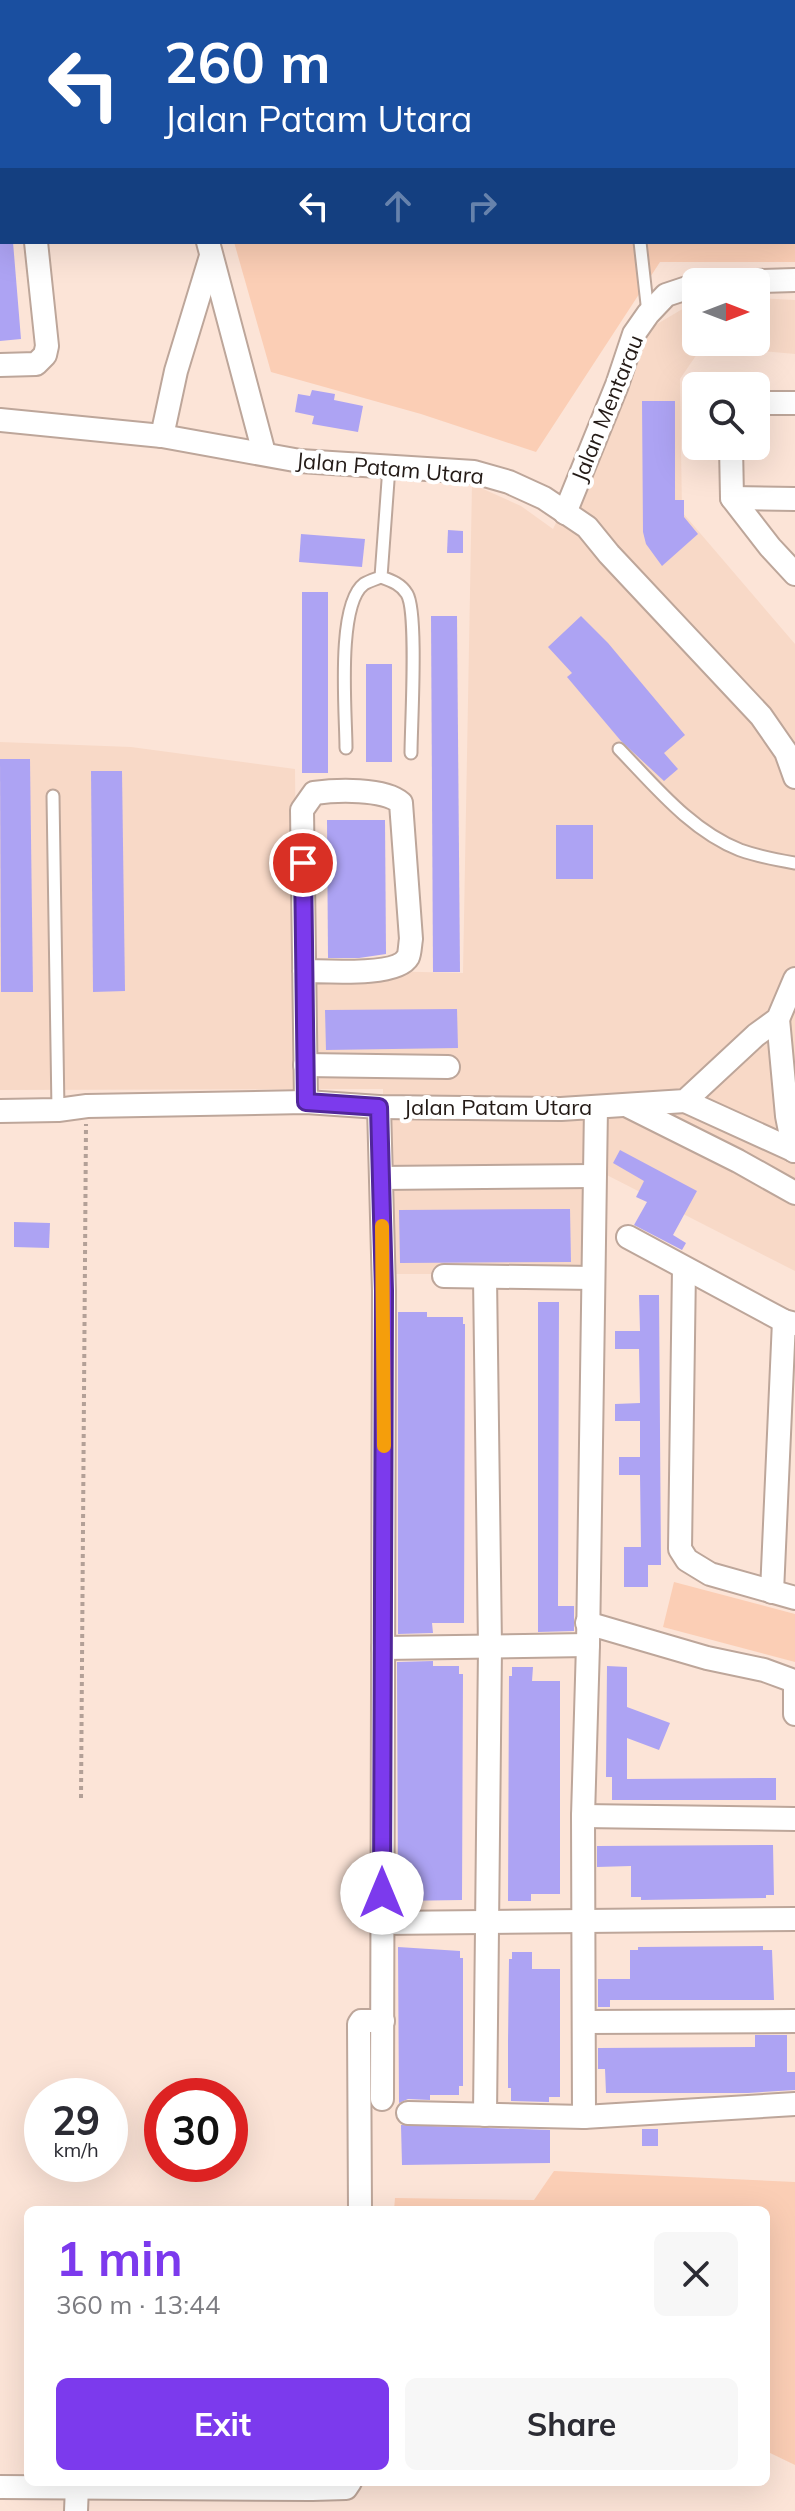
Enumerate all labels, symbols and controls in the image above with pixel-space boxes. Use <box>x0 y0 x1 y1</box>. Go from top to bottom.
text: 260 m <box>164 27 331 97</box>
icon: left <box>32 32 136 136</box>
text: Jalan Patam Utara <box>164 96 472 141</box>
icon: left <box>292 184 336 228</box>
icon: ahead <box>376 184 420 228</box>
icon: right <box>460 184 504 228</box>
north arrow <box>682 268 770 356</box>
map controls <box>682 268 770 460</box>
street label: Jalan Mentarau <box>565 330 649 486</box>
button: search <box>682 372 770 460</box>
street label: Jalan Patam Utara <box>295 446 485 490</box>
pin <box>269 829 337 897</box>
icon: arrive <box>281 841 325 885</box>
street label: Jalan Patam Utara <box>404 1093 592 1121</box>
position arrow <box>340 1851 424 1935</box>
speed limit sign: 30 <box>144 2078 248 2182</box>
text: 29 <box>52 2095 100 2145</box>
text: km/h <box>53 2137 99 2162</box>
text: 1 min <box>56 2228 183 2288</box>
button: close <box>654 2232 738 2316</box>
text: 360 m · 13:44 <box>56 2288 220 2321</box>
button: Exit <box>56 2378 389 2470</box>
button: Share <box>405 2378 738 2470</box>

